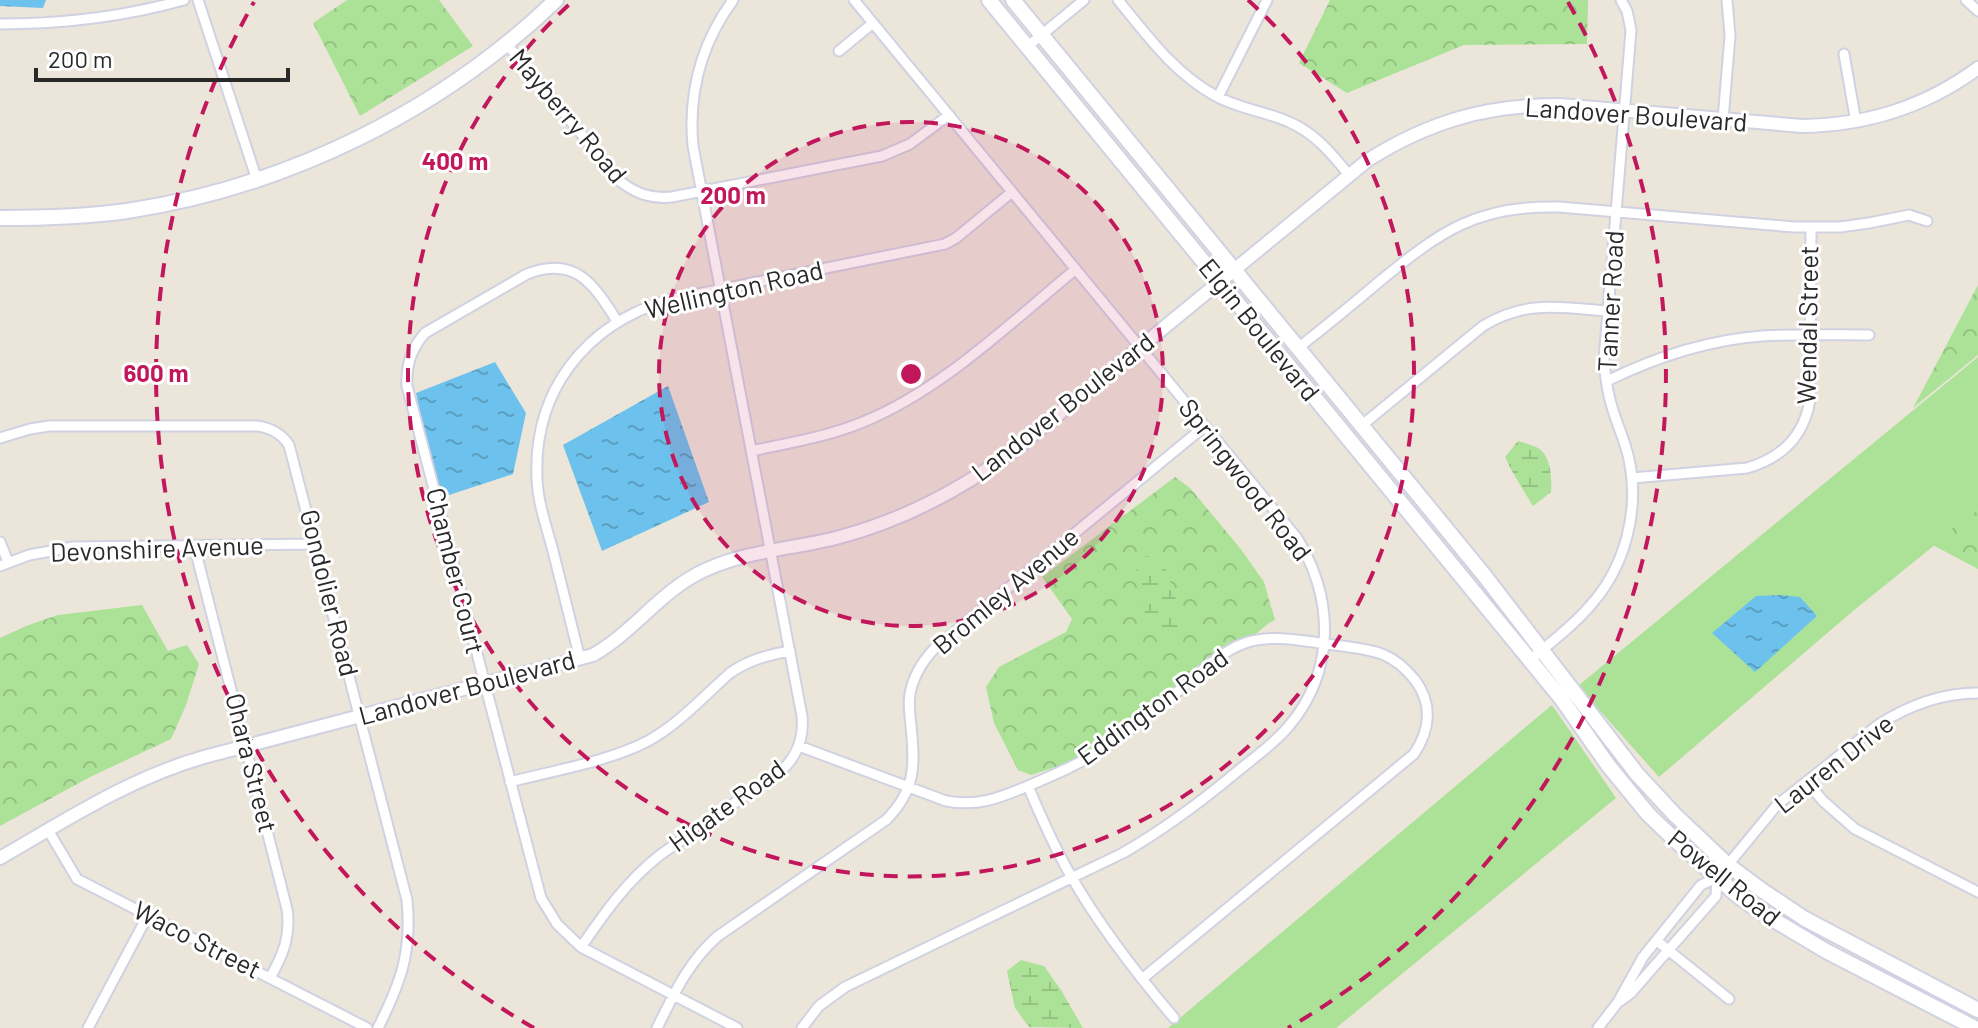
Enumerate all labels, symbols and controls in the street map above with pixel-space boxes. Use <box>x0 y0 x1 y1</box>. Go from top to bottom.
scale bar <box>36 32 288 82</box>
street label: Mayberry Road <box>504 42 634 189</box>
text: 200 m <box>48 44 113 73</box>
street label: Landover Boulevard <box>1524 90 1748 137</box>
text: 400 m <box>422 146 488 175</box>
text: 200 m <box>700 180 766 209</box>
street label: Tanner Road <box>1590 229 1629 372</box>
street label: Wendal Street <box>1790 245 1823 405</box>
street label: Elgin Boulevard <box>1193 252 1327 407</box>
street label: Wellington Road <box>642 253 826 324</box>
street label: Landover Boulevard <box>965 325 1159 487</box>
text: 600 m <box>123 358 189 387</box>
centre of rings <box>897 360 925 388</box>
street label: Springwood Road <box>1173 392 1319 566</box>
street label: Chamber Court <box>421 484 492 657</box>
street label: Gondolier Road <box>295 506 366 679</box>
street label: Bromley Avenue <box>926 520 1084 660</box>
street label: Devonshire Avenue <box>50 528 264 567</box>
street label: Eddington Road <box>1071 641 1233 771</box>
street label: Landover Boulevard <box>355 643 578 730</box>
street label: Ohara Street <box>220 690 285 835</box>
street label: Lauren Drive <box>1767 707 1899 819</box>
street label: Higate Road <box>662 752 790 857</box>
street label: Powell Road <box>1663 822 1787 931</box>
street label: Waco Street <box>129 893 266 984</box>

